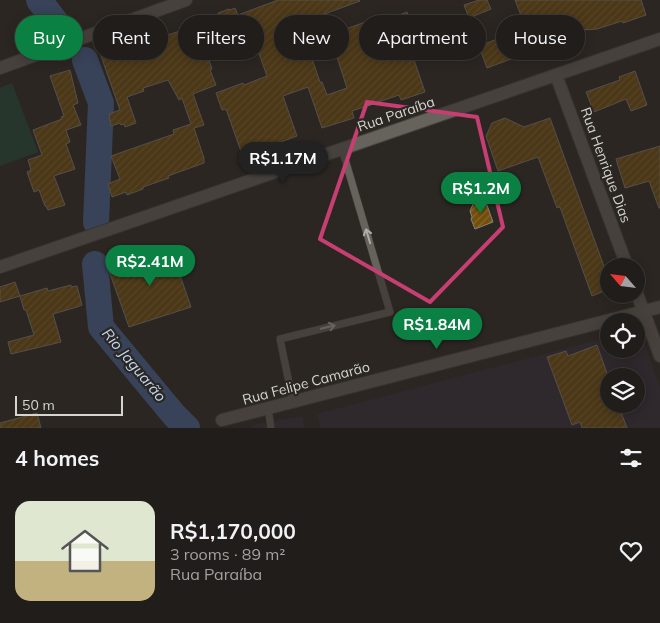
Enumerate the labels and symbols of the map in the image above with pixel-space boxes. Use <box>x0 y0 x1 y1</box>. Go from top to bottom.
street label: Rua Paraíba <box>355 92 437 136</box>
street label: Rua Henrique Dias <box>577 105 635 225</box>
pin: R$1.17M <box>237 142 329 184</box>
pin: R$1.2M <box>440 172 522 214</box>
one-way arrow <box>363 228 373 244</box>
pin: R$2.41M <box>104 244 196 287</box>
north arrow <box>600 258 645 302</box>
pin: R$1.84M <box>391 308 483 350</box>
one-way arrow <box>319 322 335 332</box>
water label: Rio Jaguarão <box>98 324 171 406</box>
street label: Rua Felipe Camarão <box>240 357 372 409</box>
scale bar <box>15 393 122 416</box>

